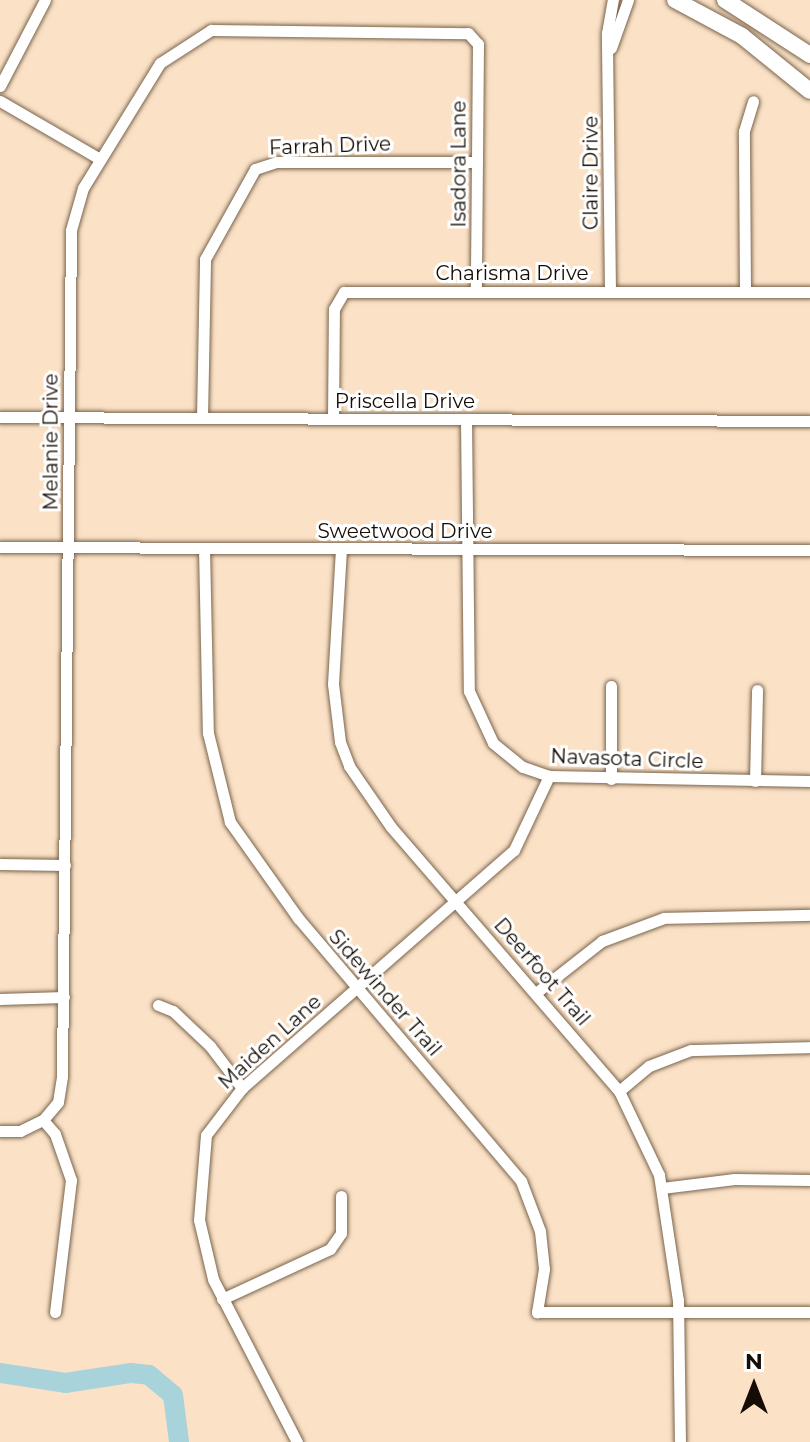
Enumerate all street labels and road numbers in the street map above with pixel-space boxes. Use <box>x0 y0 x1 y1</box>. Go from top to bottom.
street label: Isadora Lane <box>447 100 471 228</box>
street label: Claire Drive <box>579 116 603 230</box>
street label: Farrah Drive <box>269 132 391 160</box>
street label: Charisma Drive <box>435 261 589 285</box>
street label: Melanie Drive <box>39 374 63 510</box>
street label: Priscella Drive <box>335 389 475 413</box>
street label: Sweetwood Drive <box>317 519 493 543</box>
street label: Navasota Circle <box>550 744 704 774</box>
street label: Deerfoot Trail <box>489 913 595 1031</box>
street label: Sidewinder Trail <box>324 925 446 1061</box>
street label: Maiden Lane <box>214 990 326 1094</box>

